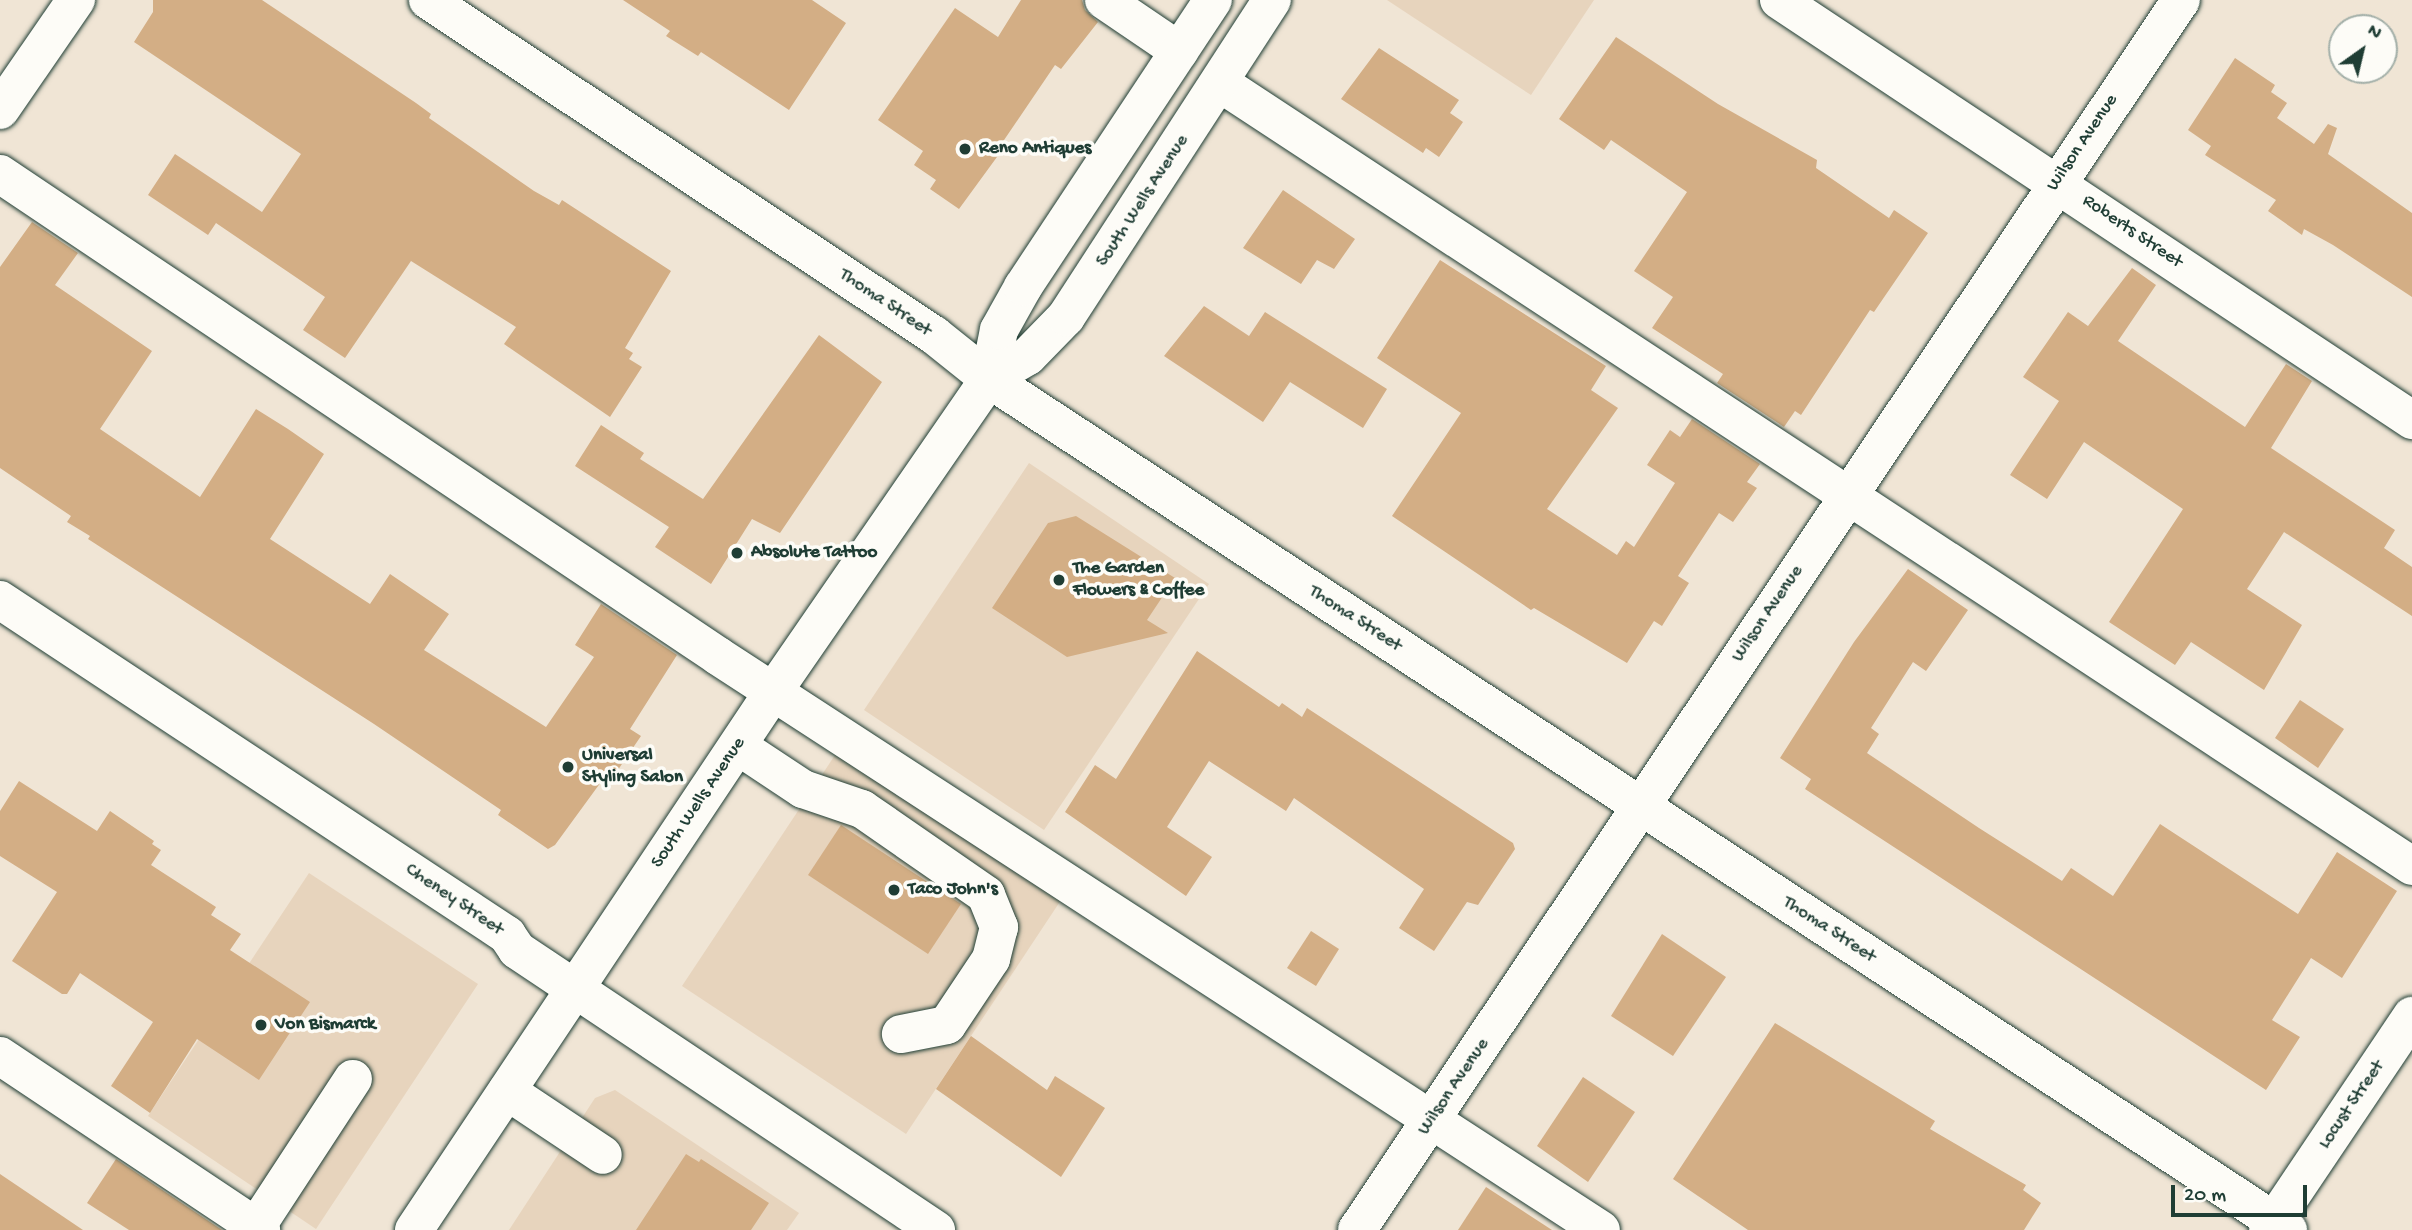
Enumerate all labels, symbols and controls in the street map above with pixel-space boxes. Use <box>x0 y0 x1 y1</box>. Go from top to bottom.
north arrow <box>2328 14 2398 84</box>
text: N <box>2362 20 2385 46</box>
street label: Wilson Avenue <box>2042 90 2124 196</box>
street label: South Wells Avenue <box>1092 131 1194 271</box>
place label: Reno Antiques <box>979 138 1091 160</box>
marker: Reno Antiques <box>957 141 973 157</box>
street label: Roberts Street <box>2077 190 2187 274</box>
street label: Thoma Street <box>834 264 936 342</box>
place label: Absolute Tattoo <box>751 542 877 564</box>
marker: Absolute Tattoo <box>729 545 745 561</box>
place label: The Garden Flowers & Coffee <box>1073 558 1204 602</box>
street label: Wilson Avenue <box>1727 561 1809 667</box>
marker: The Garden Flowers & Coffee <box>1051 572 1067 588</box>
street label: Thoma Street <box>1304 580 1406 658</box>
street label: South Wells Avenue <box>647 733 751 873</box>
place label: Universal Styling Salon <box>582 745 683 789</box>
marker: Universal Styling Salon <box>560 759 576 775</box>
street label: Cheney Street <box>401 859 507 941</box>
place label: Taco John's <box>908 879 998 901</box>
marker: Taco John's <box>886 882 902 898</box>
street label: Thoma Street <box>1778 891 1880 969</box>
place label: Von Bismarck <box>275 1014 375 1036</box>
marker: Von Bismarck <box>253 1017 269 1033</box>
street label: Wilson Avenue <box>1413 1034 1495 1140</box>
street label: Locust Street <box>2314 1056 2390 1154</box>
scale bar <box>2174 1170 2310 1214</box>
text: 20 m <box>2184 1184 2226 1209</box>

